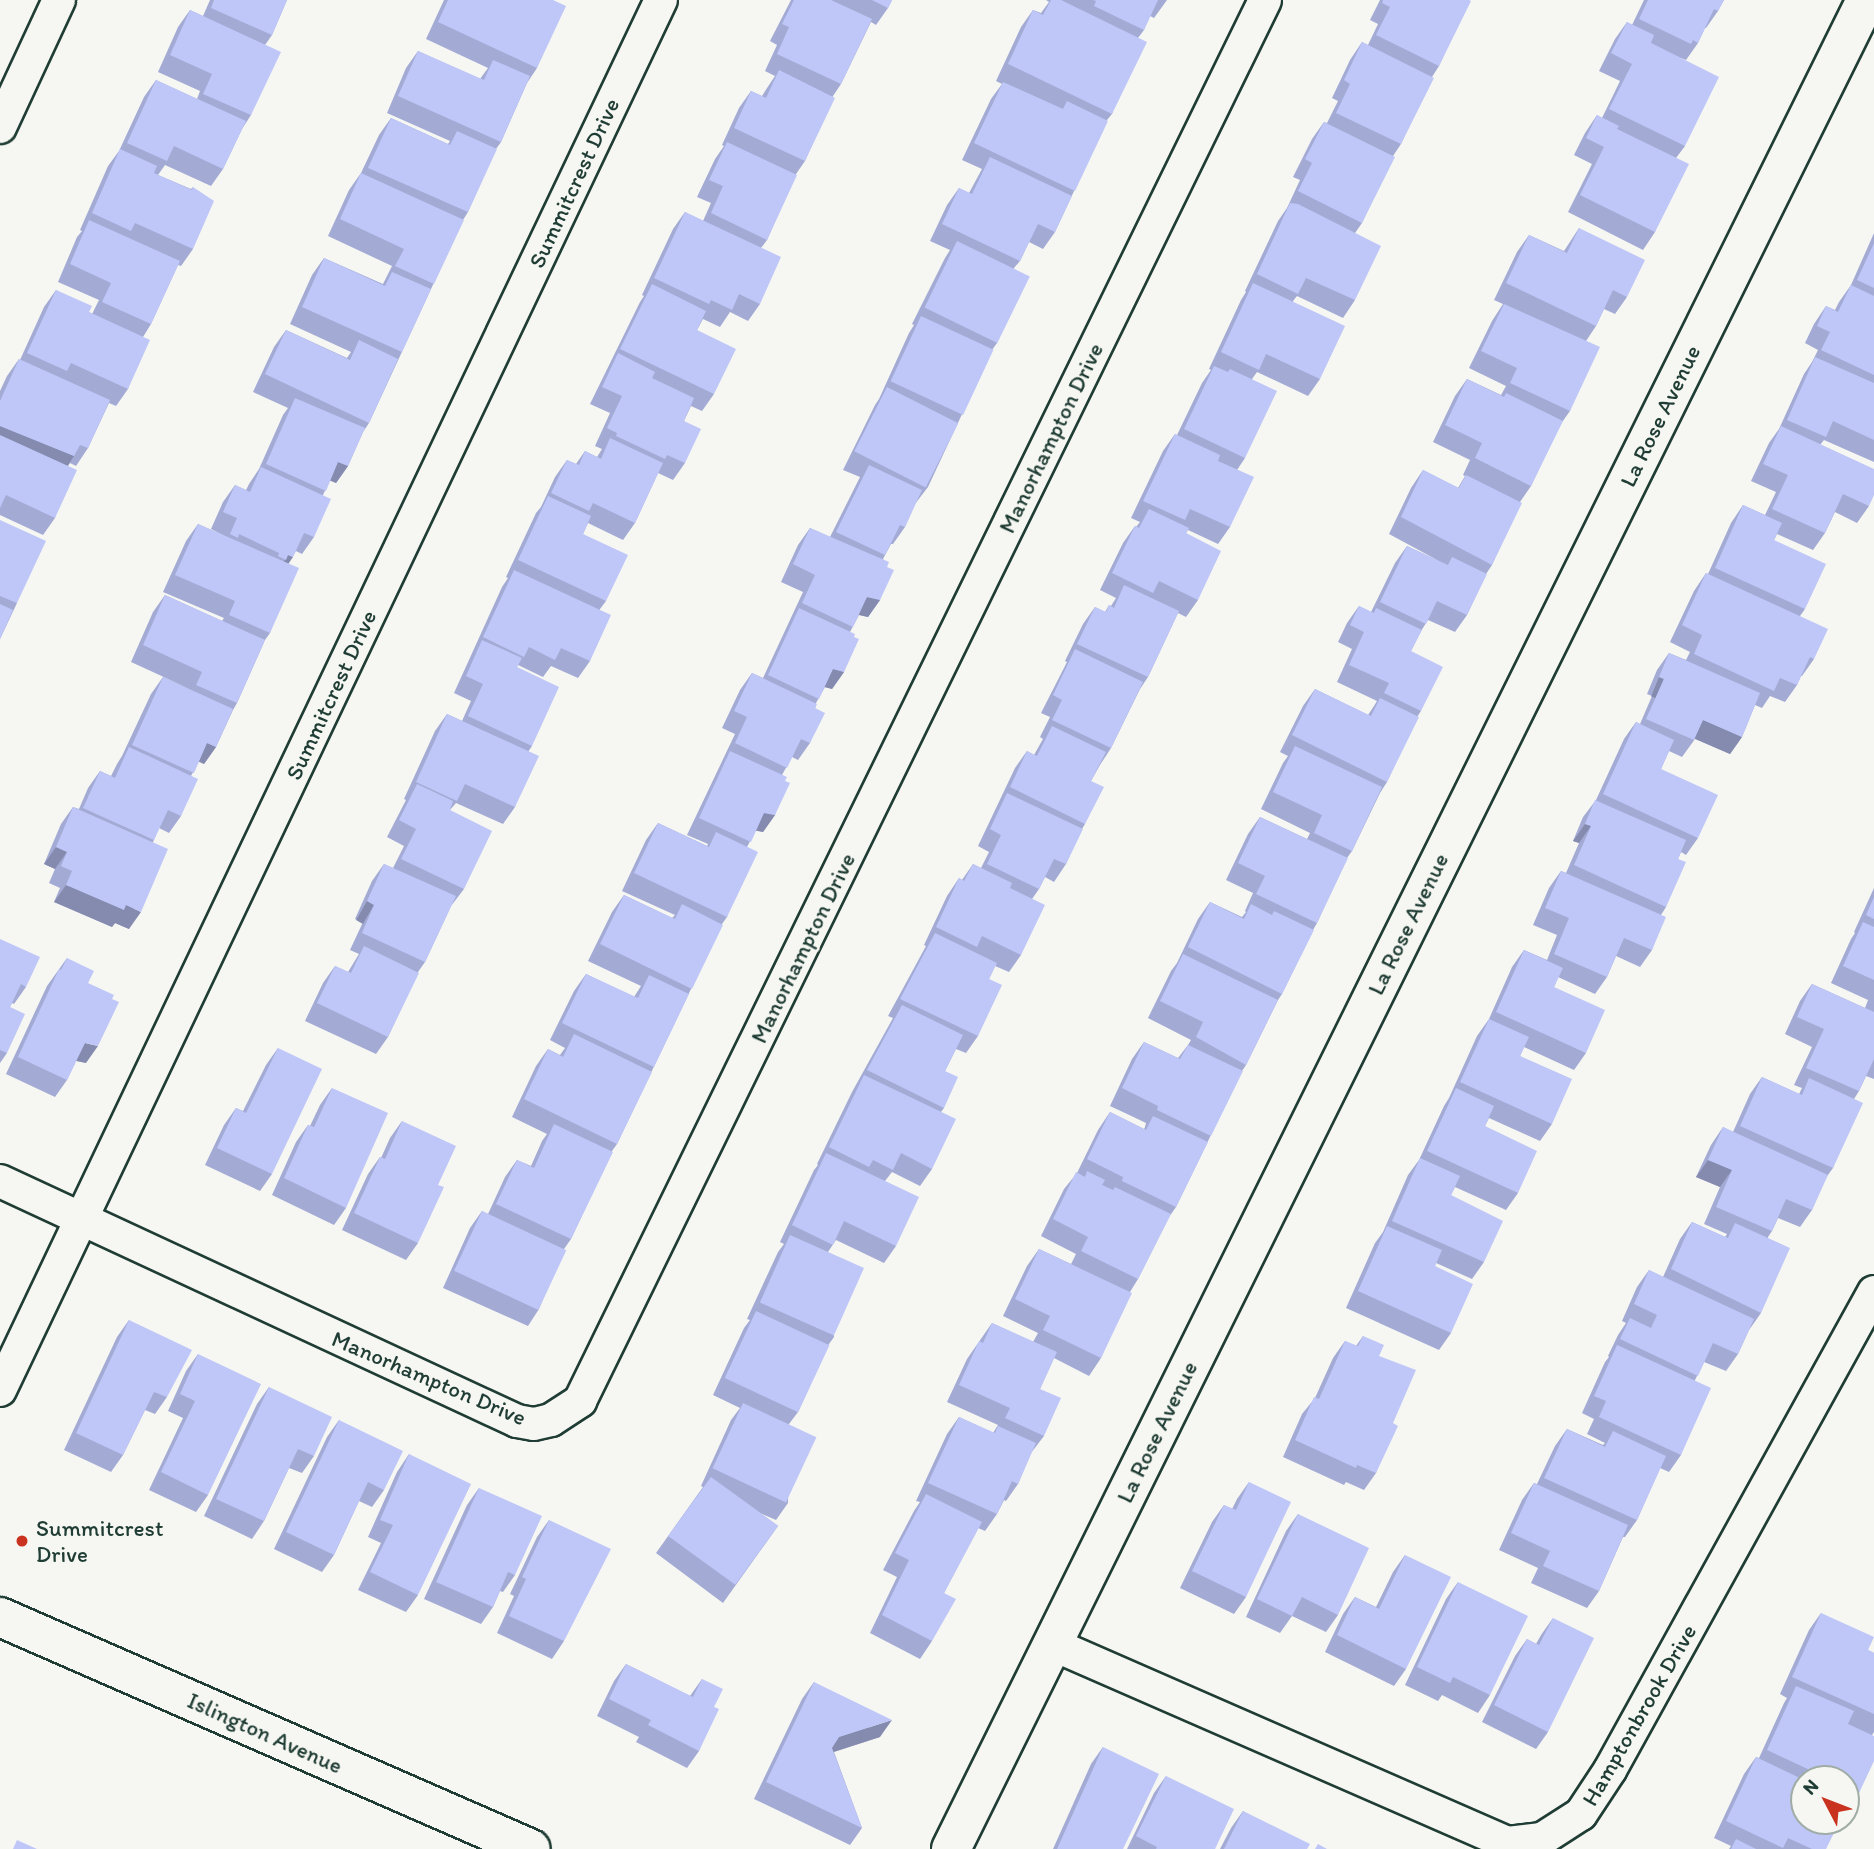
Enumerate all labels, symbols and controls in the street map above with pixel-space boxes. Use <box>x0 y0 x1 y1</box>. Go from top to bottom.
street label: Summitcrest Drive <box>522 94 626 272</box>
street label: Manorhampton Drive <box>993 338 1109 538</box>
street label: La Rose Avenue <box>1614 341 1706 491</box>
street label: Summitcrest Drive <box>279 606 383 784</box>
street label: Manorhampton Drive <box>745 848 861 1048</box>
street label: La Rose Avenue <box>1362 849 1454 999</box>
street label: Manorhampton Drive <box>328 1325 530 1431</box>
street label: La Rose Avenue <box>1111 1357 1203 1507</box>
place label: Summitcrest Drive <box>36 1514 164 1568</box>
marker: Summitcrest Drive <box>14 1533 30 1549</box>
street label: Hamptonbrook Drive <box>1576 1619 1702 1811</box>
street label: Islington Avenue <box>183 1687 347 1779</box>
north arrow <box>1790 1765 1860 1835</box>
text: N <box>1798 1774 1823 1799</box>

